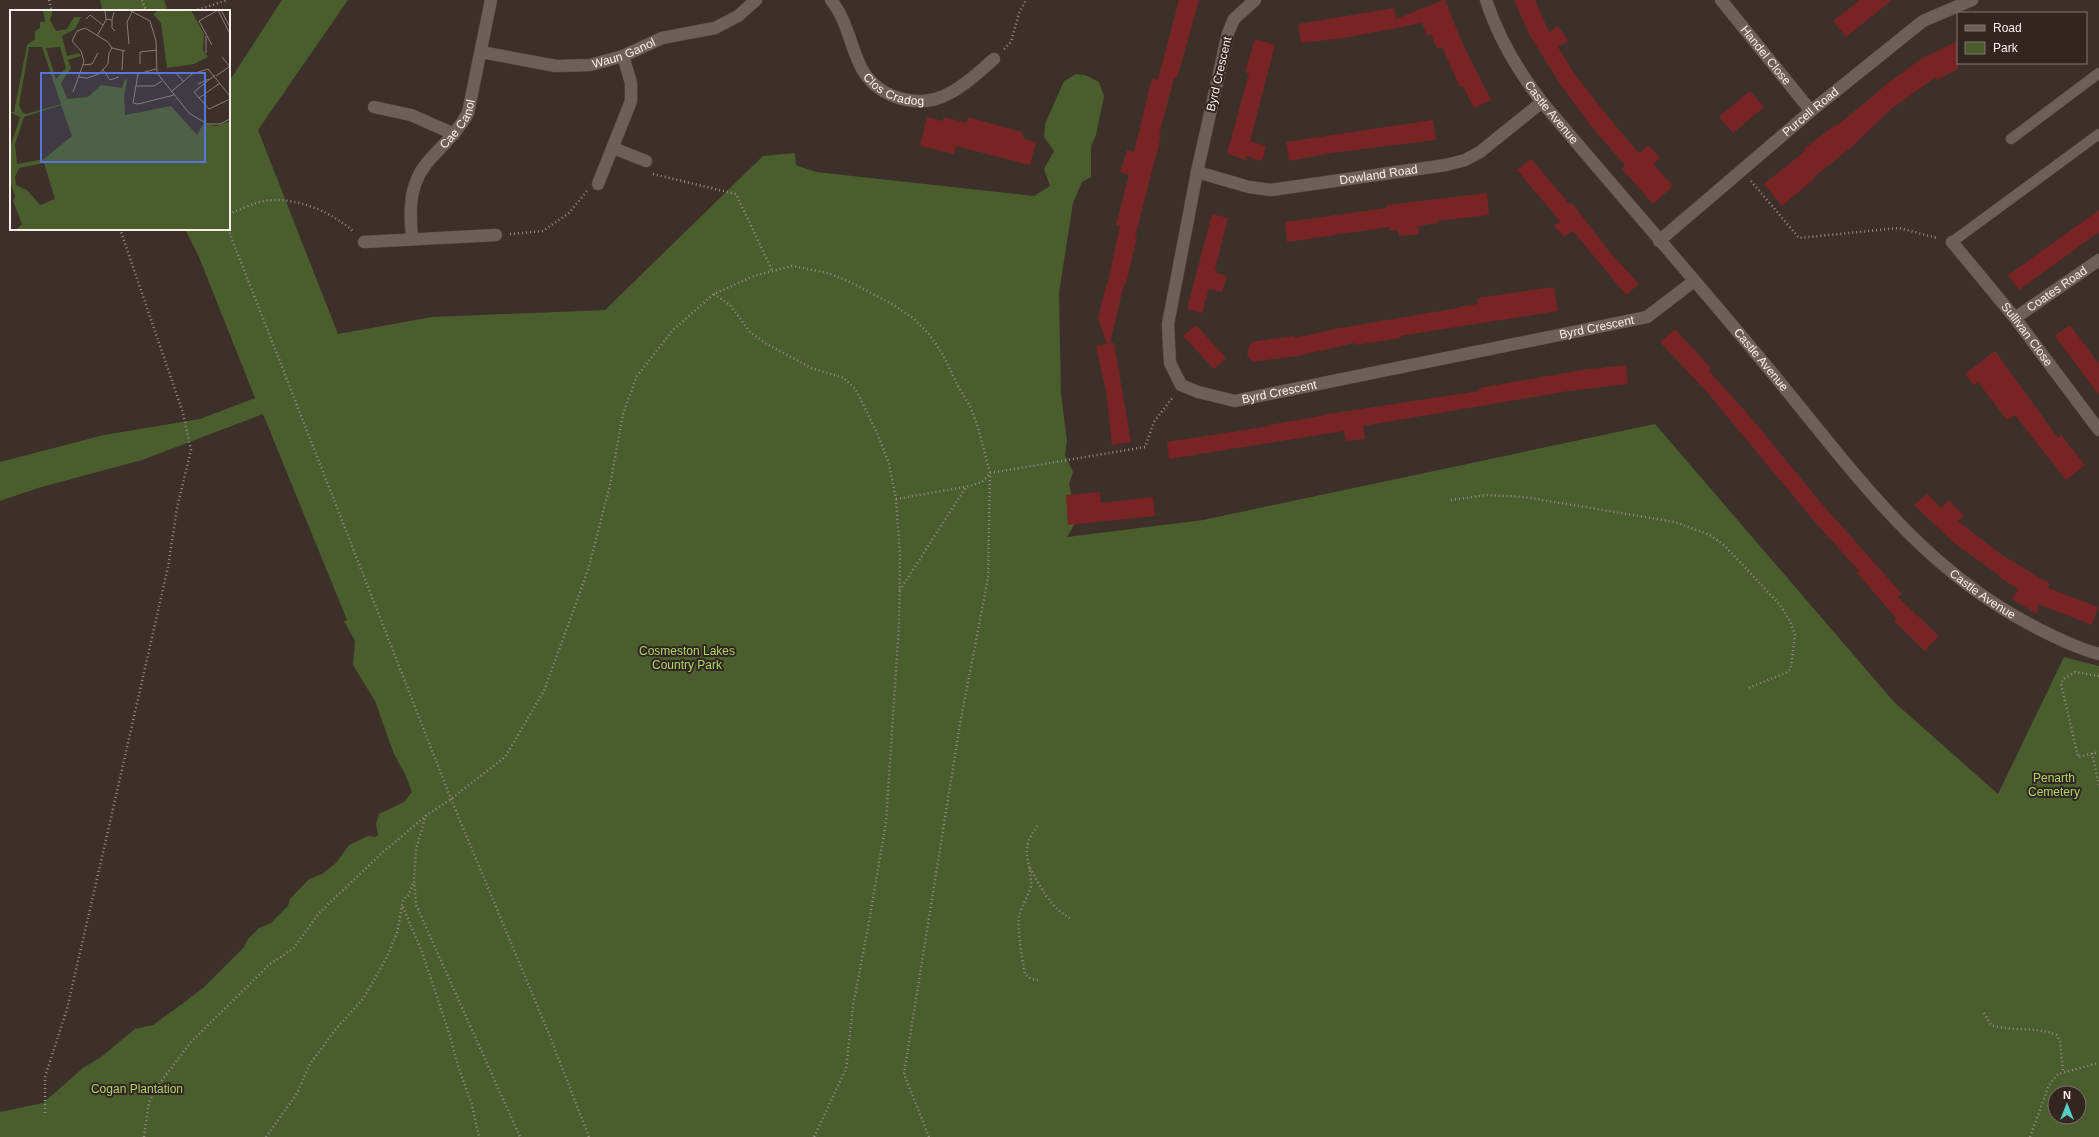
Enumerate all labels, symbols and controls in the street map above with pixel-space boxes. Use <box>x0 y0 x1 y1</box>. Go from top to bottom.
inset map <box>10 10 230 230</box>
legend <box>1957 12 2087 64</box>
text: Road <box>1993 21 2022 35</box>
street label: Handel Close <box>1738 23 1794 88</box>
street label: Waun Ganol <box>591 35 657 71</box>
street label: Byrd Crescent <box>1204 35 1235 113</box>
text: Park <box>1993 41 2019 55</box>
street label: Clos Cradog <box>860 70 924 108</box>
street label: Castle Avenue <box>1522 78 1581 147</box>
street label: Purcell Road <box>1780 85 1841 139</box>
street label: Cae Canol <box>437 98 478 152</box>
street label: Dowland Road <box>1339 162 1419 187</box>
street label: Coates Road <box>2024 263 2090 315</box>
street label: Sullivan Close <box>1998 300 2056 369</box>
street label: Byrd Crescent <box>1558 313 1636 342</box>
street label: Castle Avenue <box>1731 325 1791 394</box>
street label: Byrd Crescent <box>1241 377 1319 406</box>
street label: Castle Avenue <box>1947 566 2018 622</box>
park label: Cosmeston Lakes Country Park <box>639 644 735 672</box>
park label: Penarth Cemetery <box>2028 771 2080 799</box>
park label: Cogan Plantation <box>91 1082 183 1096</box>
north arrow <box>2047 1085 2087 1125</box>
text: N <box>2063 1089 2071 1101</box>

